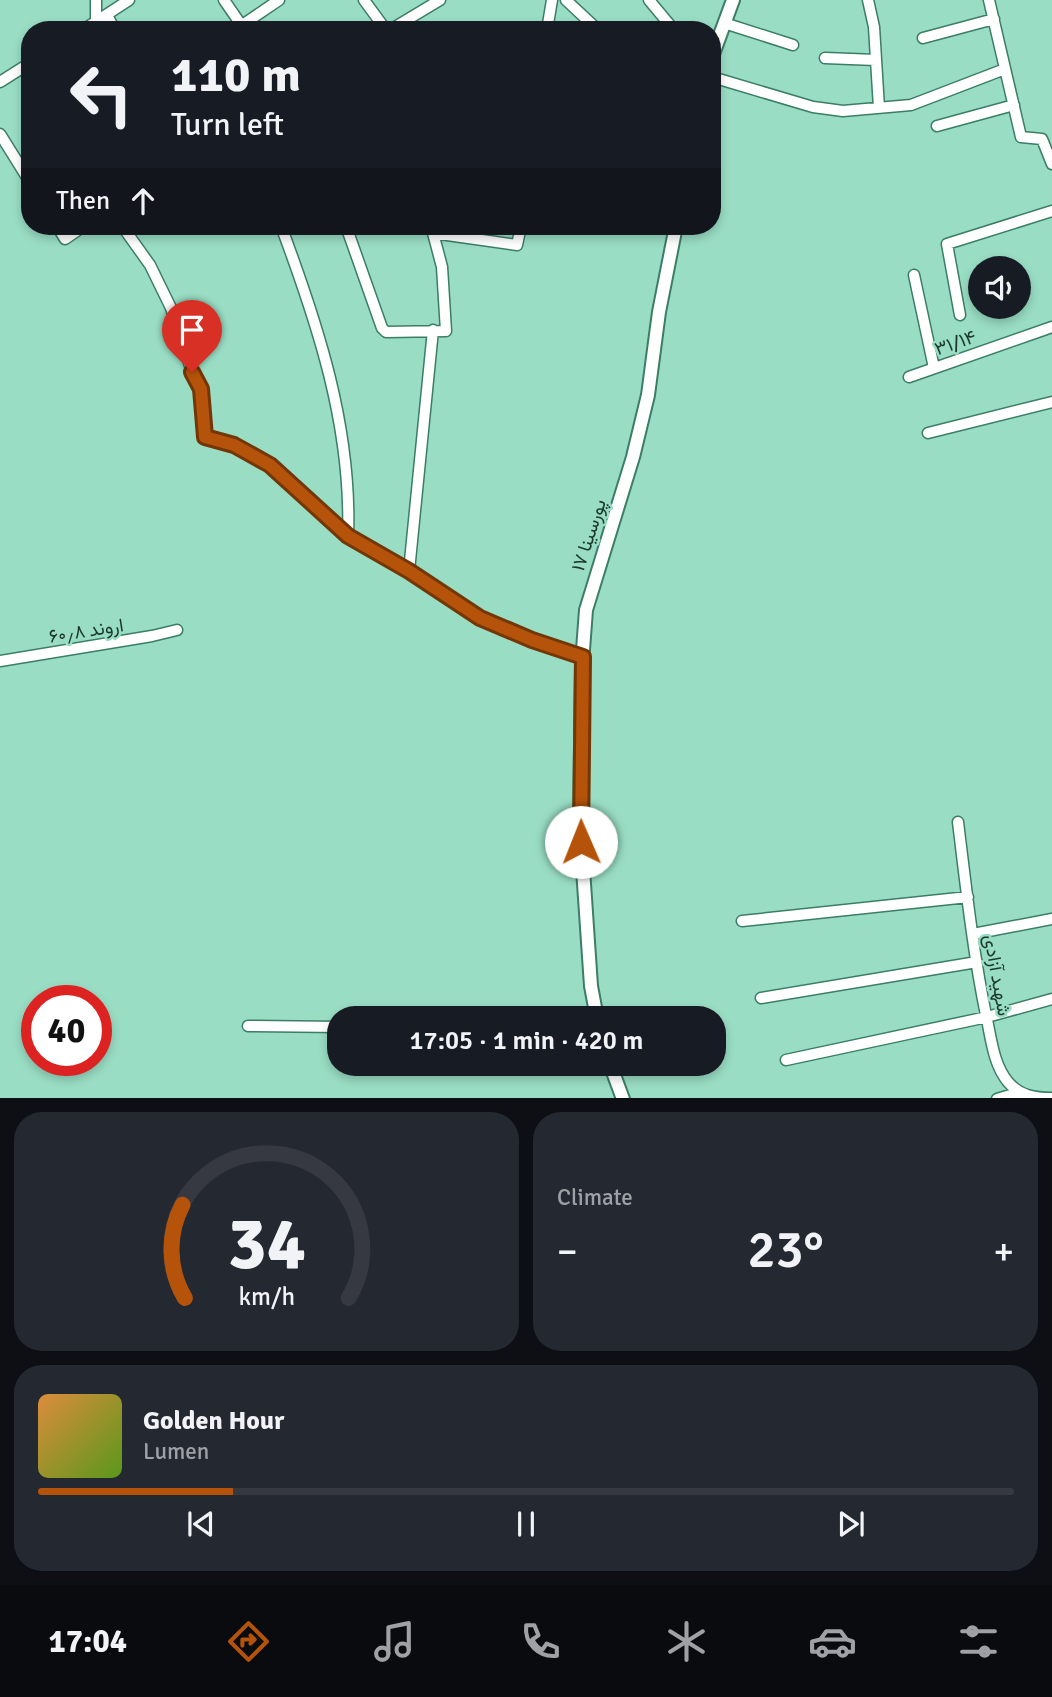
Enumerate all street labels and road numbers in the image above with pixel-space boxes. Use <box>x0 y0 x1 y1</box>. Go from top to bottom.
street label: ۳۱/۱۴ <box>931 325 979 361</box>
street label: پورسینا ۱۷ <box>566 496 613 575</box>
street label: اروند ۶۰٫۸ <box>47 613 125 649</box>
street label: شهید آزادی <box>978 933 1016 1018</box>

